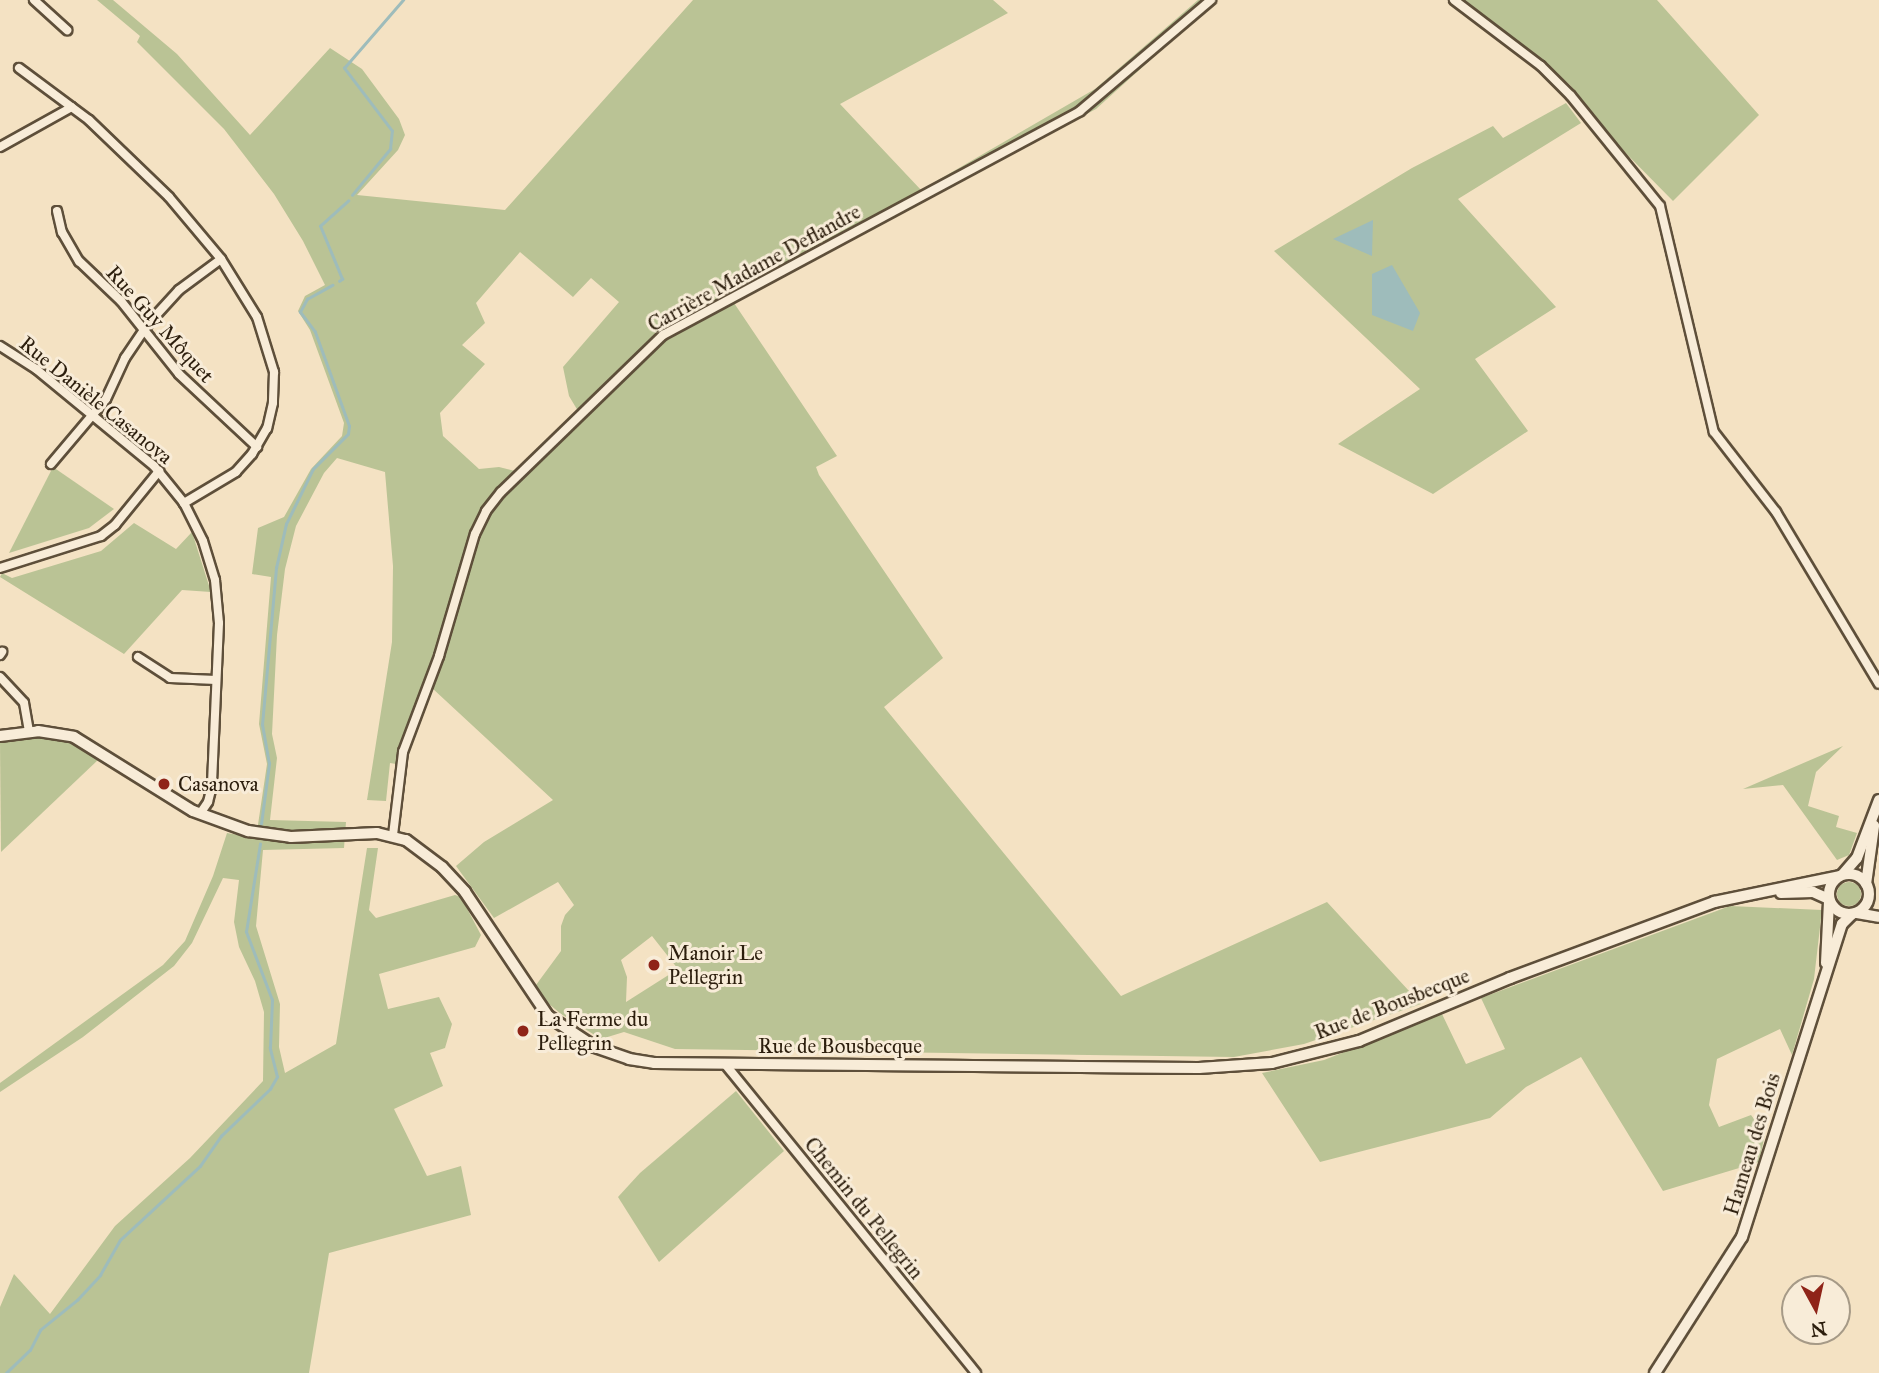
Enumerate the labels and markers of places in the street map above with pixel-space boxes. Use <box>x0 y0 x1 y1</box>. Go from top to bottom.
place label: Casanova <box>178 771 259 797</box>
marker: Casanova <box>156 776 172 792</box>
place label: Manoir Le Pellegrin <box>668 940 763 990</box>
marker: Manoir Le Pellegrin <box>646 957 662 973</box>
place label: La Ferme du Pellegrin <box>537 1006 648 1056</box>
marker: La Ferme du Pellegrin <box>515 1023 531 1039</box>

